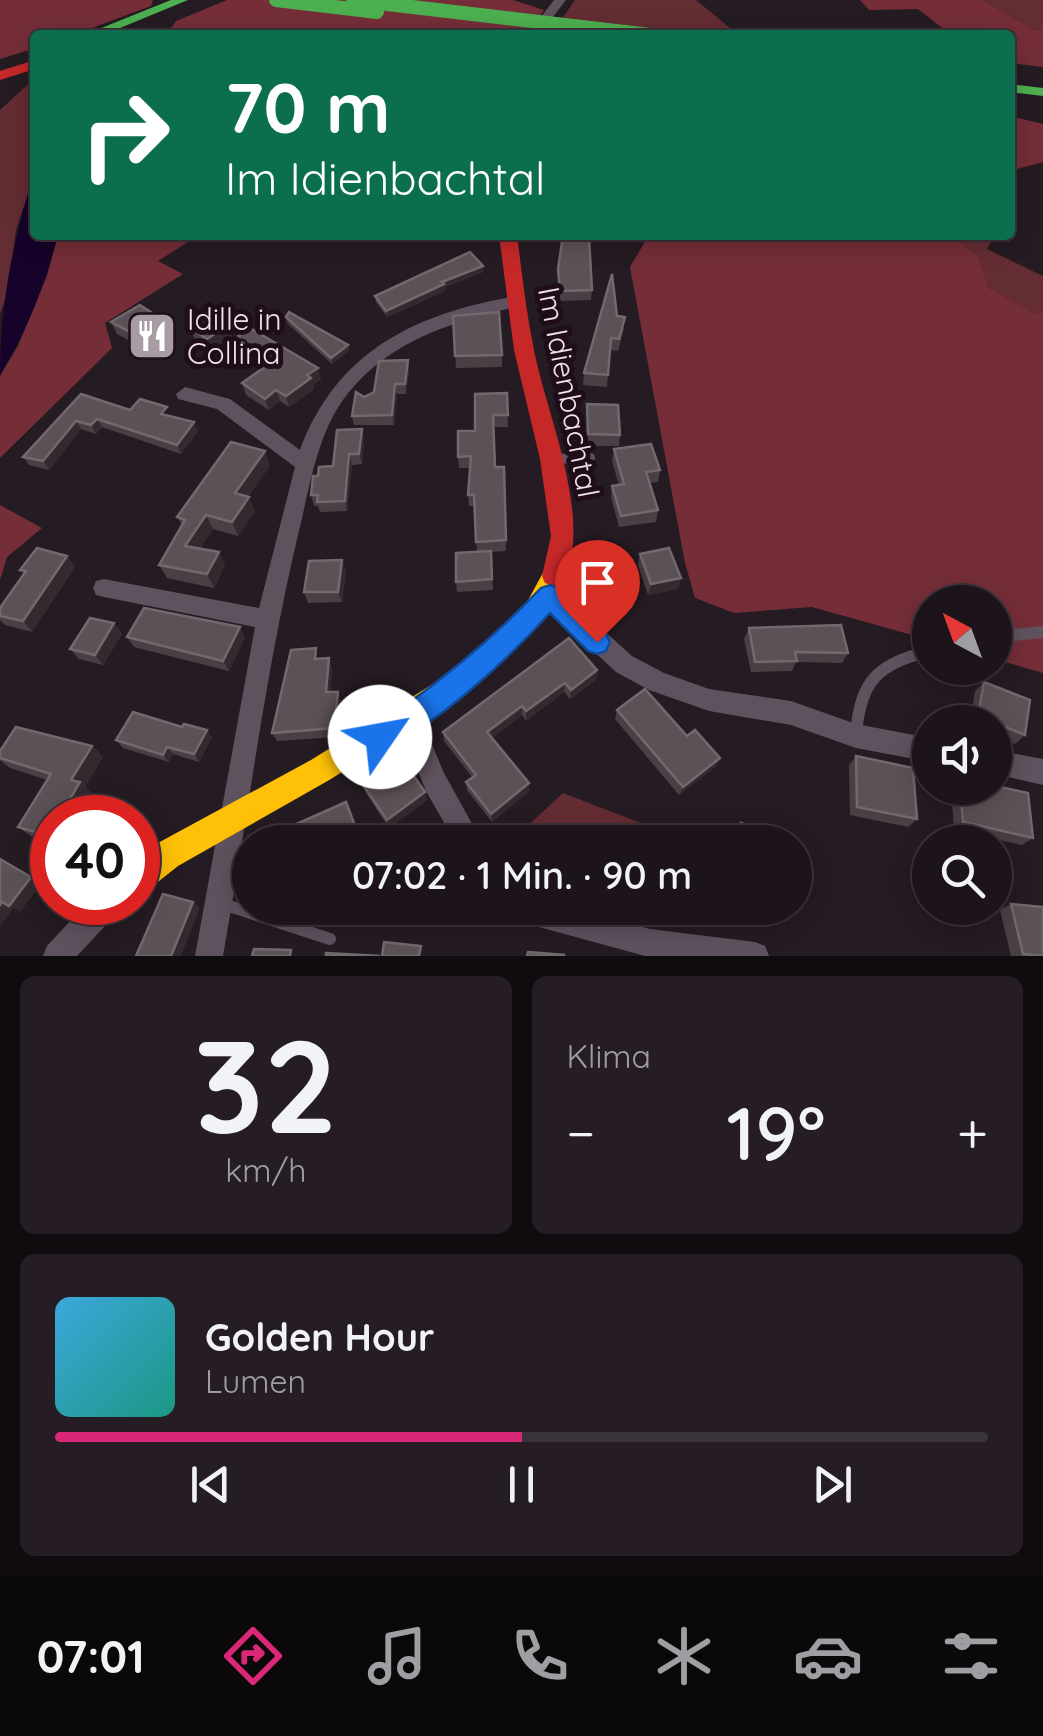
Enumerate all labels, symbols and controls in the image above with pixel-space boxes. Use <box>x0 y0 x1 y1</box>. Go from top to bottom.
text: 70 m <box>225 63 391 151</box>
icon: right <box>60 70 190 200</box>
text: Im Idienbachtal <box>225 150 545 206</box>
street label: Im Idienbachtal <box>530 284 608 500</box>
place label: Idille in Collina <box>187 300 282 372</box>
restaurant icon: Idille in Collina <box>126 310 178 362</box>
pin <box>555 540 640 643</box>
icon: arrive <box>570 555 625 610</box>
north arrow <box>912 585 1012 685</box>
map controls <box>912 585 1012 925</box>
position arrow <box>328 685 432 789</box>
button: sound <box>912 705 1012 805</box>
speed limit sign: 40 <box>30 795 160 925</box>
button: search <box>912 825 1012 925</box>
text: 07:02 · 1 Min. · 90 m <box>352 851 692 899</box>
text: 32 <box>194 1003 338 1166</box>
text: Klima <box>567 1036 651 1076</box>
text: 19° <box>727 1085 826 1179</box>
text: − <box>567 1098 595 1167</box>
text: + <box>957 1098 988 1167</box>
text: km/h <box>225 1150 306 1190</box>
text: Golden Hour <box>205 1313 434 1361</box>
text: Lumen <box>205 1361 306 1401</box>
icon: previous <box>183 1457 238 1512</box>
icon: pause <box>494 1457 549 1512</box>
icon: next <box>805 1457 860 1512</box>
icon: directions <box>218 1621 288 1691</box>
icon: music <box>362 1621 432 1691</box>
icon: phone <box>505 1621 575 1691</box>
icon: climate <box>649 1621 719 1691</box>
icon: car <box>793 1621 863 1691</box>
icon: filters <box>936 1621 1006 1691</box>
text: 07:01 <box>37 1628 145 1684</box>

